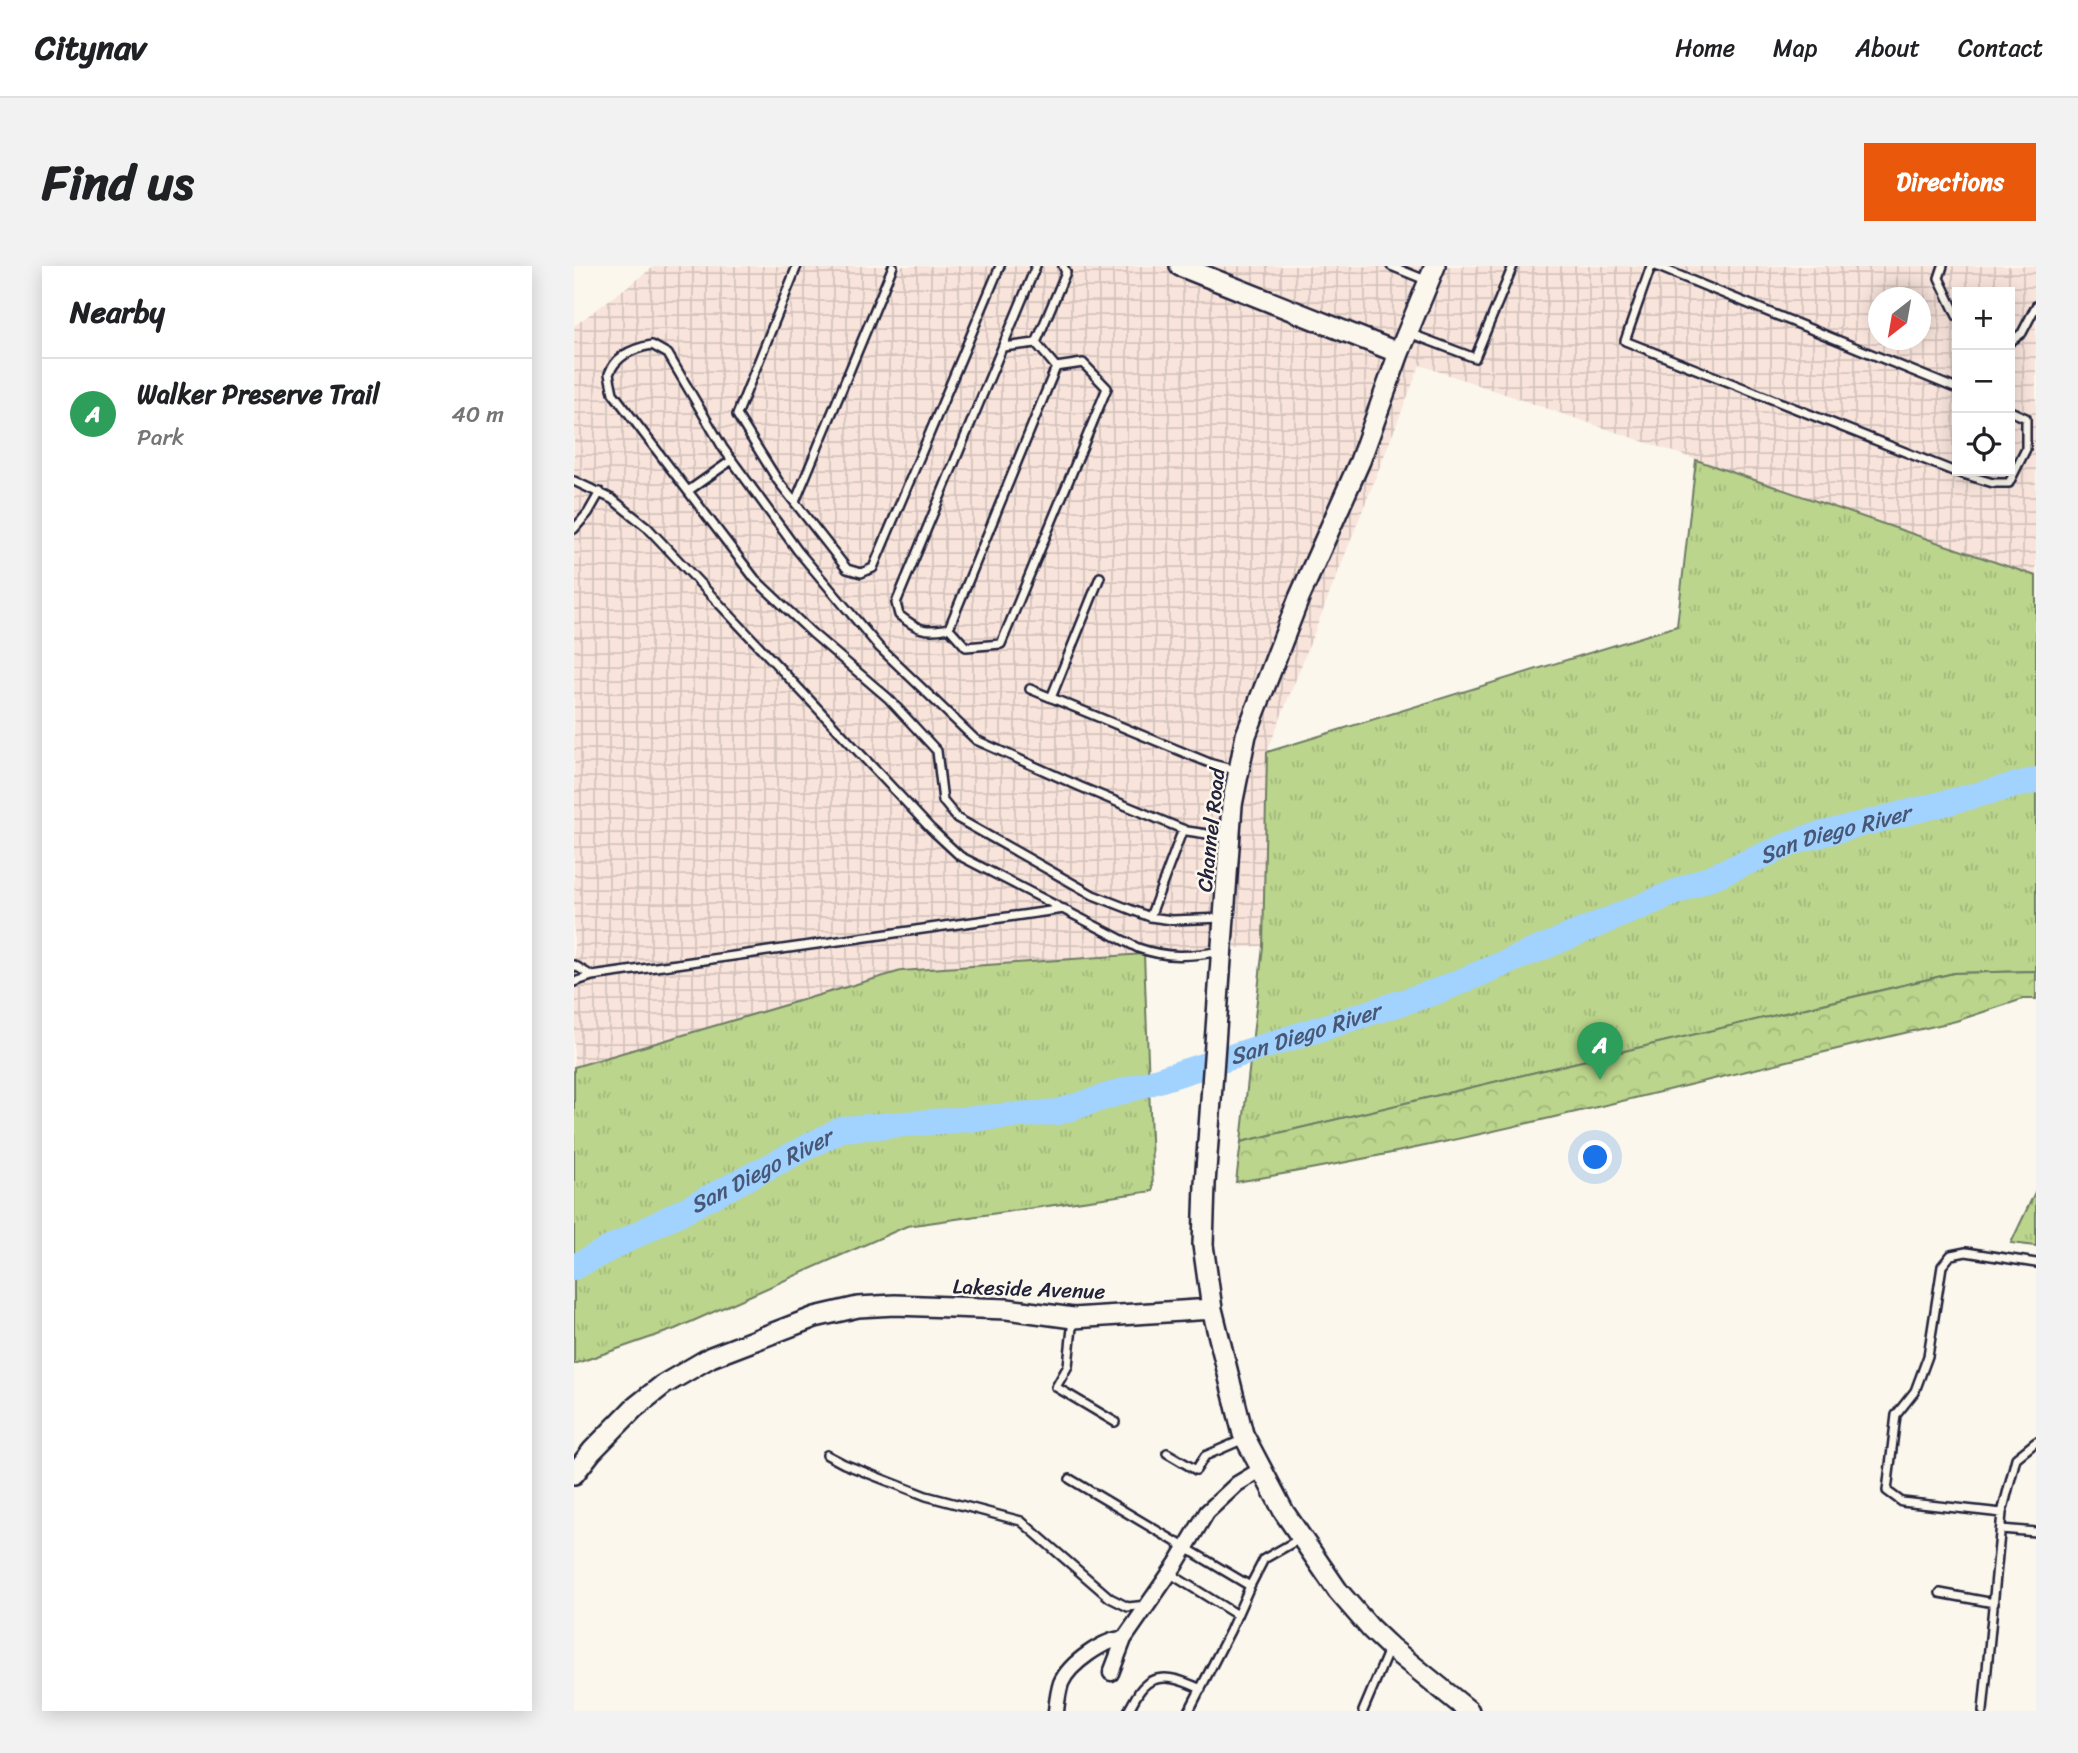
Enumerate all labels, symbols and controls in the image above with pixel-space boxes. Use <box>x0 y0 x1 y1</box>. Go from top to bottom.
text: Citynav <box>35 19 146 77</box>
text: Home <box>1675 27 1735 69</box>
text: Map <box>1773 27 1817 69</box>
text: About <box>1855 27 1920 69</box>
text: Contact <box>1958 27 2043 69</box>
text: Find us <box>42 139 194 226</box>
button: Directions <box>1864 143 2036 221</box>
text: Nearby <box>70 285 165 339</box>
north arrow <box>1868 287 1931 350</box>
map controls <box>1952 287 2015 476</box>
button: + <box>1952 287 2015 350</box>
button: − <box>1952 350 2015 413</box>
text: Walker Preserve Trail <box>137 371 380 417</box>
text: A <box>85 394 101 435</box>
text: 40 m <box>451 394 504 435</box>
button: locate <box>1952 413 2015 476</box>
text: Park <box>137 417 184 458</box>
street label: Channel Road <box>1186 764 1237 894</box>
water label: San Diego River <box>1752 792 1919 876</box>
water label: San Diego River <box>1224 989 1390 1077</box>
pin: A <box>1577 1022 1623 1080</box>
water label: San Diego River <box>682 1115 844 1225</box>
your location <box>1578 1140 1612 1174</box>
street label: Lakeside Avenue <box>952 1267 1106 1311</box>

